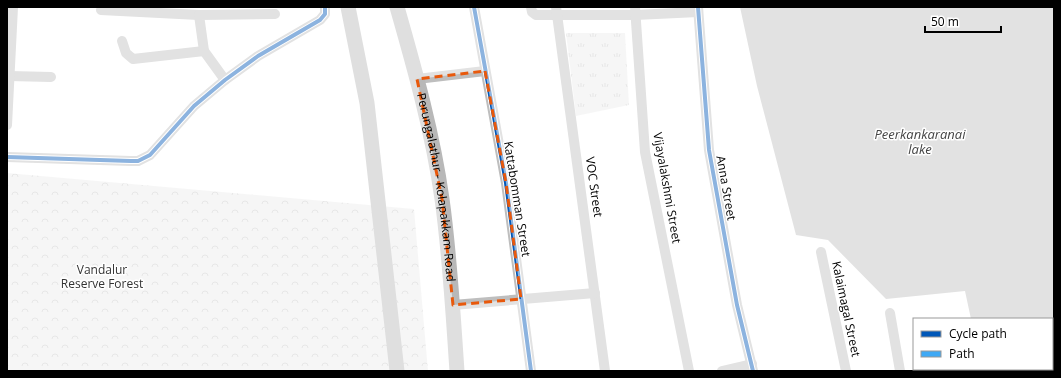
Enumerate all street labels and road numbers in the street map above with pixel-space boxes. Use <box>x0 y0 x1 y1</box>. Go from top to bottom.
street label: Perungalathur - Kolapakkam Road <box>413 91 460 282</box>
street label: Vijayalakshmi Street <box>649 131 686 245</box>
street label: Kattabomman Street <box>500 140 535 258</box>
street label: Anna Street <box>712 154 741 222</box>
street label: VOC Street <box>582 156 607 218</box>
street label: Kalaimagal Street <box>828 260 865 358</box>

